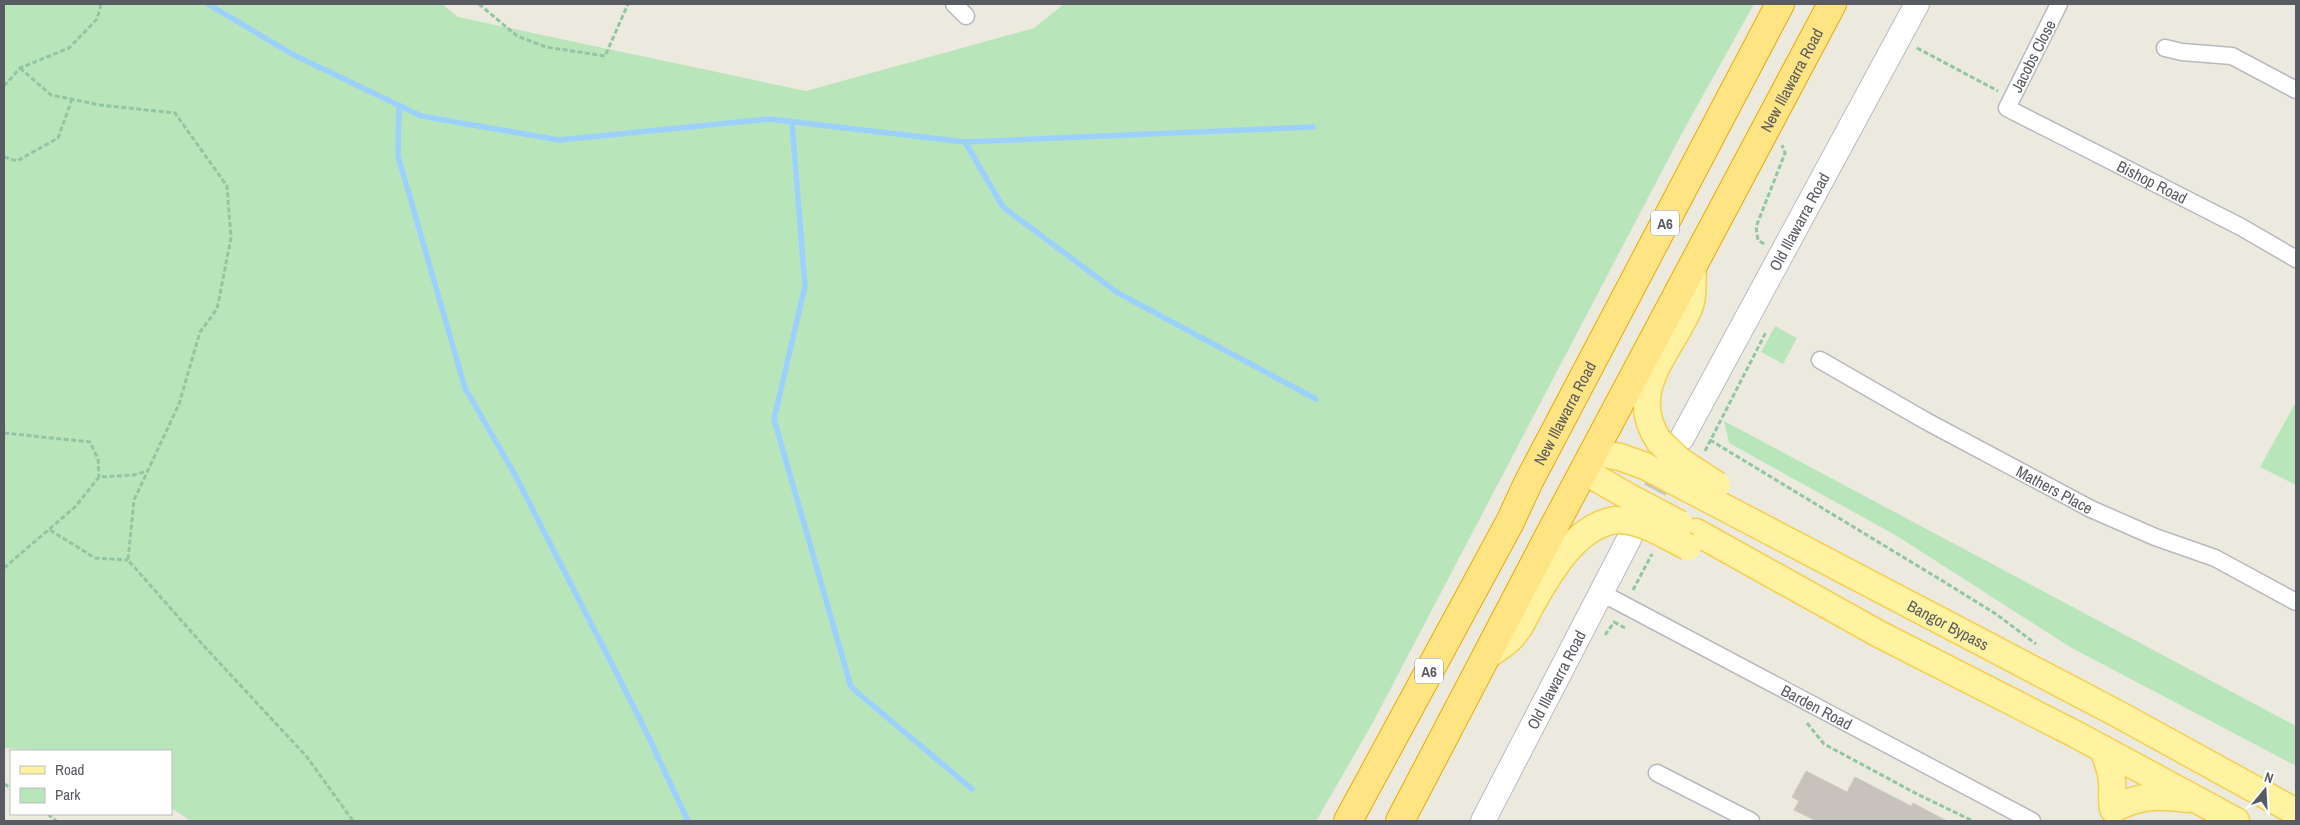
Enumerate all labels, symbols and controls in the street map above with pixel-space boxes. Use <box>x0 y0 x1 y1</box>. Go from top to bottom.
street label: Jacobs Close <box>2005 16 2061 96</box>
street label: New Illawarra Road <box>1755 24 1828 136</box>
street label: Bishop Road <box>2113 155 2191 209</box>
street label: Old Illawarra Road <box>1764 169 1835 275</box>
road number: A6 <box>1651 210 1679 236</box>
street label: New Illawarra Road <box>1528 357 1601 469</box>
street label: Mathers Place <box>2012 460 2097 519</box>
street label: Bangor Bypass <box>1904 595 1993 655</box>
street label: Old Illawarra Road <box>1521 626 1591 733</box>
road number: A6 <box>1415 658 1443 684</box>
street label: Barden Road <box>1777 679 1856 735</box>
legend <box>10 750 172 815</box>
text: Road <box>55 759 84 780</box>
north arrow <box>2240 765 2290 815</box>
text: N <box>2262 768 2276 787</box>
text: Park <box>55 784 81 805</box>

